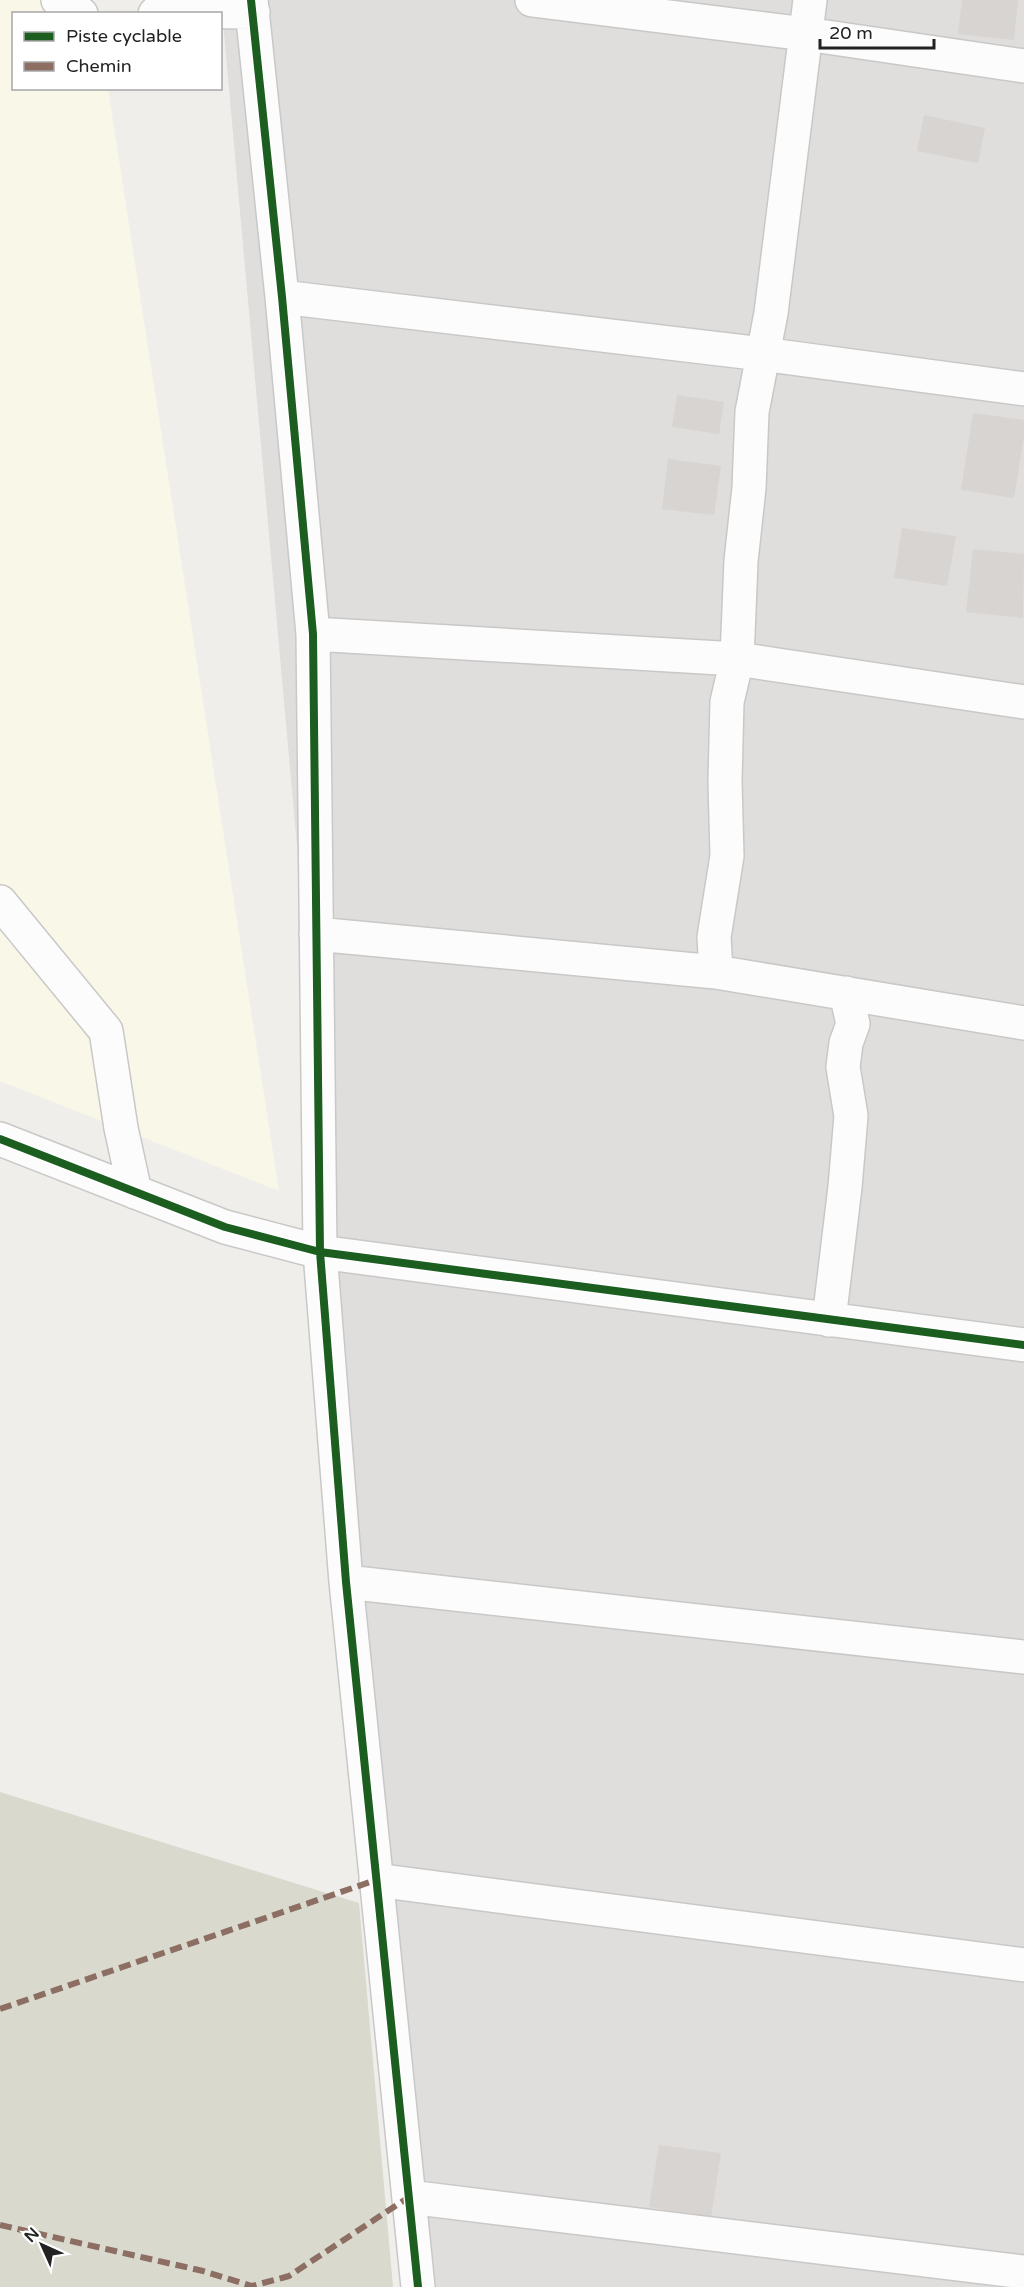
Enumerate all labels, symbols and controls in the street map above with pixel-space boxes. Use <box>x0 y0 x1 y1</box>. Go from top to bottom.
legend <box>12 12 222 90</box>
scale bar <box>820 12 934 50</box>
text: 20 m <box>829 22 873 44</box>
text: Piste cyclable <box>66 25 182 47</box>
text: Chemin <box>66 55 132 77</box>
north arrow <box>12 2215 72 2275</box>
text: N <box>20 2223 44 2247</box>

